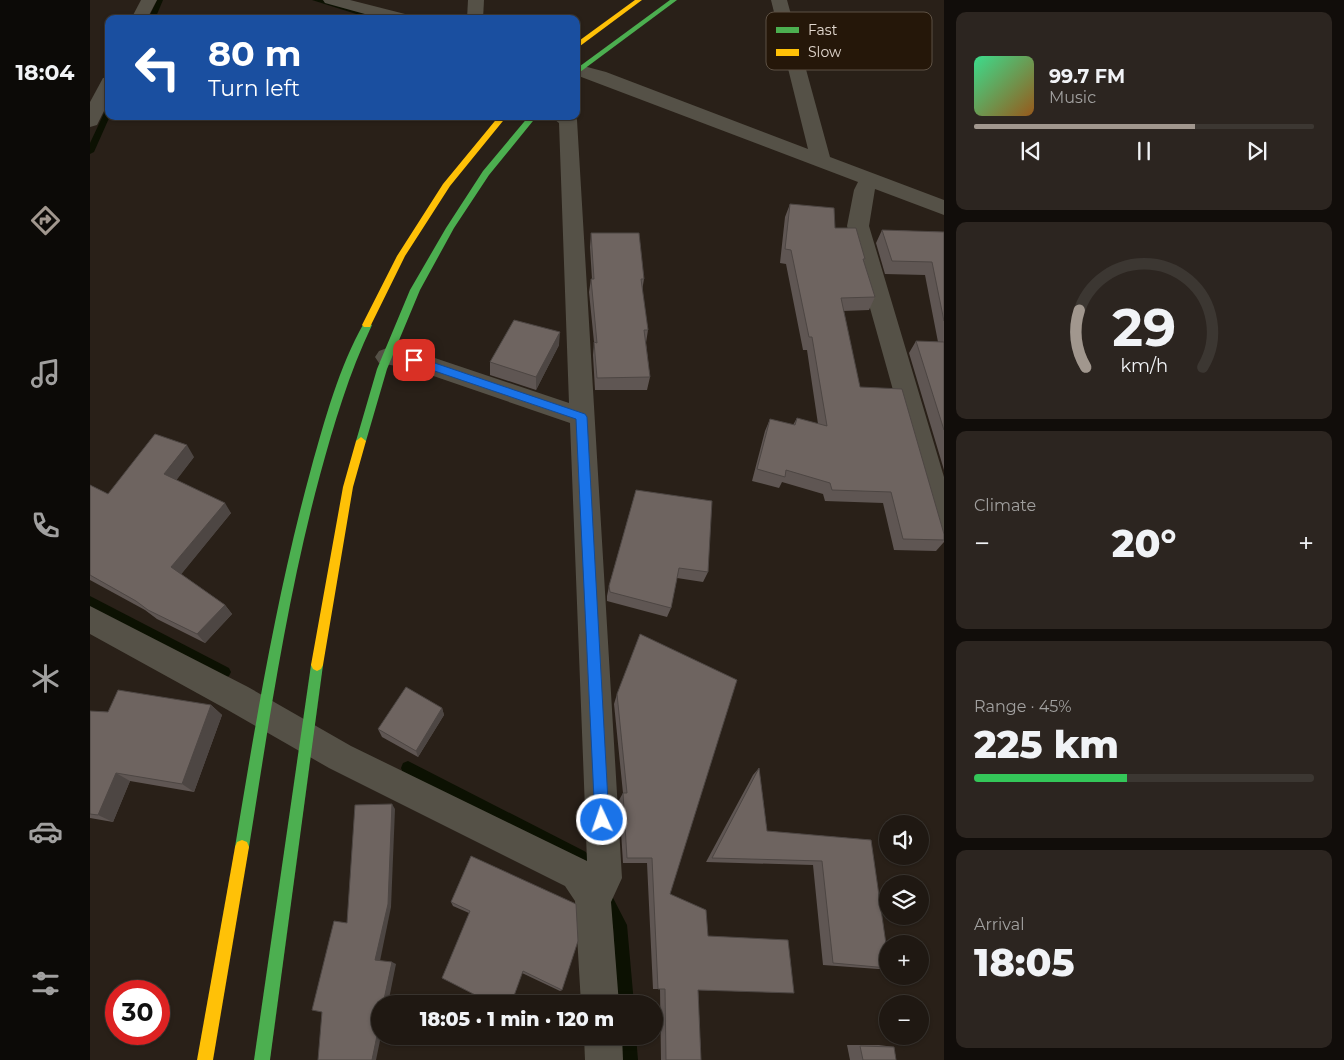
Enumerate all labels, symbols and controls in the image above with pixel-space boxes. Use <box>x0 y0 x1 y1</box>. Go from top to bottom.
legend <box>766 12 932 70</box>
text: Fast <box>808 21 838 39</box>
text: 80 m <box>208 32 302 75</box>
icon: left <box>125 35 190 100</box>
text: Slow <box>808 43 842 61</box>
text: 18:04 <box>15 59 75 86</box>
text: 99.7 FM <box>1049 65 1125 88</box>
text: Turn left <box>208 75 300 102</box>
text: Music <box>1049 88 1096 107</box>
icon: previous <box>1017 137 1045 165</box>
icon: pause <box>1130 137 1158 165</box>
icon: next <box>1243 137 1271 165</box>
icon: directions <box>28 203 63 238</box>
text: 29 <box>1112 296 1176 359</box>
pin <box>393 339 435 381</box>
icon: arrive <box>400 346 428 374</box>
text: km/h <box>1120 355 1168 376</box>
icon: music <box>28 356 63 391</box>
text: Climate <box>974 496 1036 515</box>
icon: phone <box>28 508 63 543</box>
text: 20° <box>1112 520 1176 567</box>
text: − <box>974 526 990 560</box>
text: + <box>1298 526 1314 560</box>
icon: climate <box>28 661 63 696</box>
text: Range · 45% <box>974 697 1072 716</box>
text: 225 km <box>974 721 1119 768</box>
position arrow <box>575 793 627 845</box>
icon: car <box>28 814 63 849</box>
map controls <box>879 815 929 1045</box>
button: sound <box>879 815 929 865</box>
button: layers <box>879 875 929 925</box>
text: Arrival <box>974 915 1024 934</box>
button: + <box>879 935 929 985</box>
text: 18:05 <box>974 939 1075 986</box>
icon: filters <box>28 966 63 1001</box>
speed limit sign: 30 <box>105 980 170 1045</box>
button: − <box>879 995 929 1045</box>
text: 18:05 · 1 min · 120 m <box>420 1008 614 1031</box>

